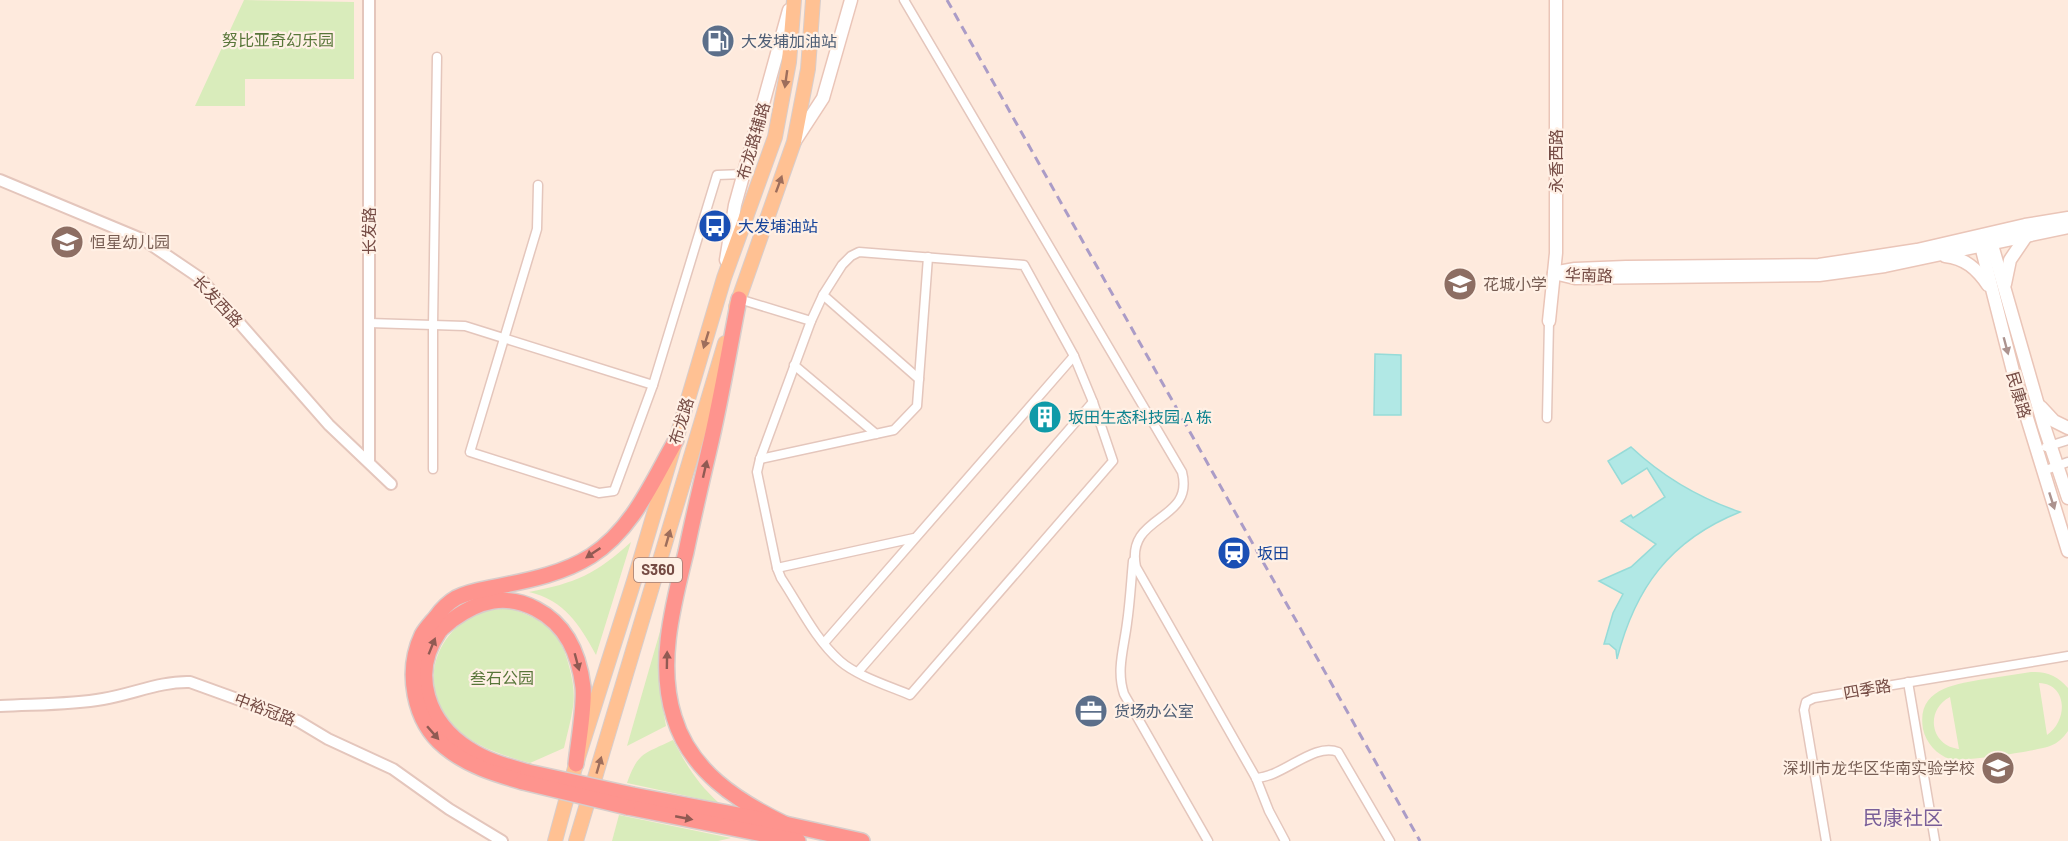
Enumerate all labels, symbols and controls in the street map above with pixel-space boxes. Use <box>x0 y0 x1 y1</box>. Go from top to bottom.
fuel station icon: 大发埔加油站 <box>700 23 736 59</box>
park label: 努比亚奇幻乐园 <box>222 30 334 49</box>
place label: 大发埔加油站 <box>741 31 837 50</box>
one-way arrow <box>782 70 791 89</box>
street label: 布龙路辅路 <box>732 100 773 182</box>
street label: 永香西路 <box>1546 129 1565 193</box>
one-way arrow <box>775 175 785 193</box>
street label: 长发路 <box>359 207 378 255</box>
bus stop icon: 大发埔油站 <box>697 208 733 244</box>
place label: 大发埔油站 <box>738 216 818 235</box>
school or university icon: 恒星幼儿园 <box>49 224 85 260</box>
place label: 恒星幼儿园 <box>90 232 170 251</box>
street label: 华南路 <box>1565 264 1613 285</box>
school or university icon: 花城小学 <box>1442 266 1478 302</box>
street label: 长发西路 <box>190 271 247 331</box>
place label: 花城小学 <box>1483 274 1547 293</box>
one-way arrow <box>701 331 710 349</box>
one-way arrow <box>2002 337 2011 355</box>
street label: 民康路 <box>2004 369 2035 421</box>
street label: 布龙路 <box>664 395 697 447</box>
building icon: 坂田生态科技园 A 栋 <box>1027 399 1063 435</box>
place label: 坂田生态科技园 A 栋 <box>1068 407 1212 426</box>
one-way arrow <box>700 460 710 479</box>
one-way arrow <box>2048 492 2057 510</box>
one-way arrow <box>664 529 673 547</box>
station icon: 坂田 <box>1216 535 1252 571</box>
place label: 坂田 <box>1257 543 1289 562</box>
one-way arrow <box>585 548 601 559</box>
road number: S360 <box>634 558 682 582</box>
one-way arrow <box>428 637 437 655</box>
one-way arrow <box>663 651 672 670</box>
one-way arrow <box>573 653 582 671</box>
park label: 叁石公园 <box>470 668 534 687</box>
street label: 四季路 <box>1842 675 1892 702</box>
street label: 中裕冠路 <box>232 688 298 729</box>
office icon: 货场办公室 <box>1073 693 1109 729</box>
place label: 货场办公室 <box>1114 701 1194 720</box>
one-way arrow <box>426 726 440 741</box>
school or university icon: 深圳市龙华区华南实验学校 <box>1980 750 2016 786</box>
one-way arrow <box>595 756 604 774</box>
place label: 深圳市龙华区华南实验学校 <box>1783 758 1975 777</box>
district label: 民康社区 <box>1863 805 1943 829</box>
one-way arrow <box>675 814 694 823</box>

